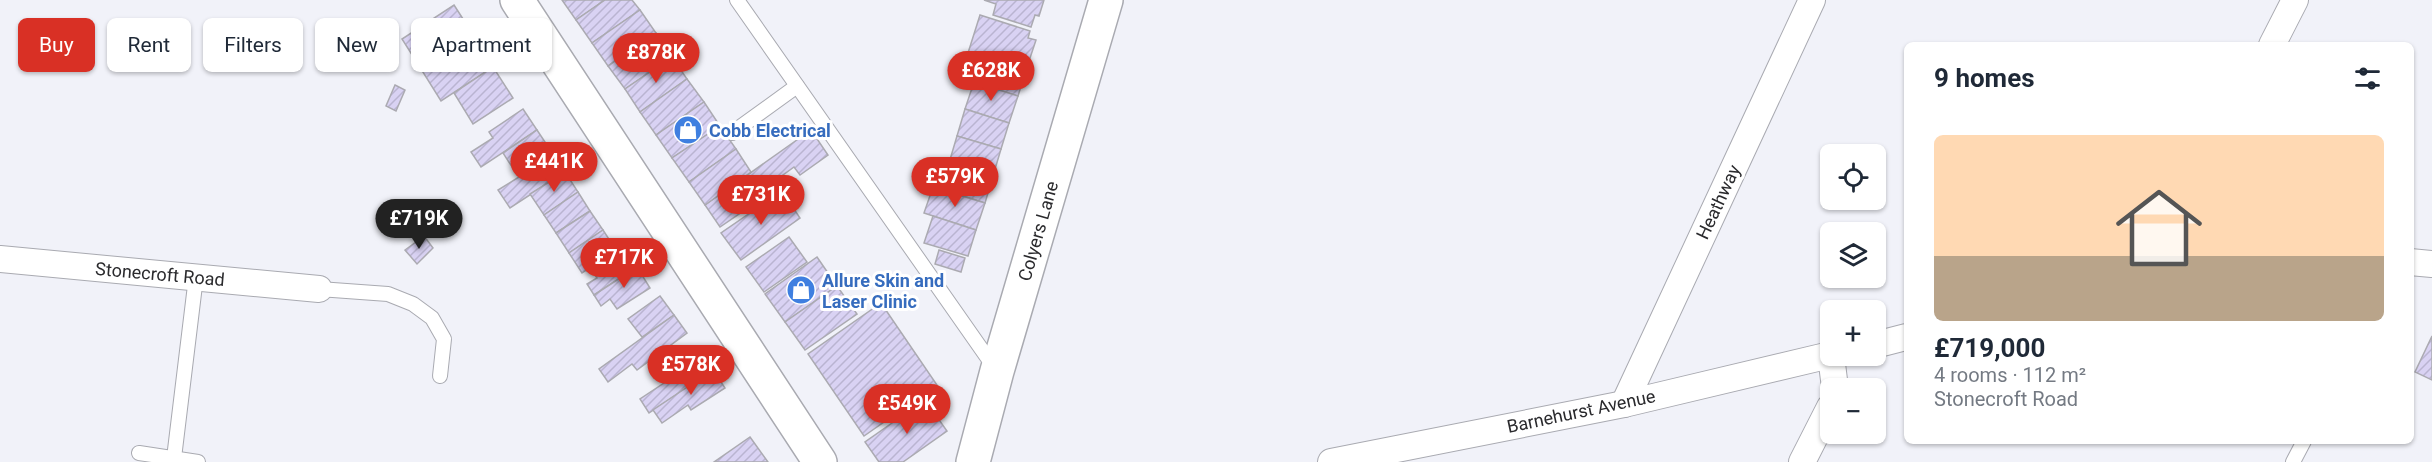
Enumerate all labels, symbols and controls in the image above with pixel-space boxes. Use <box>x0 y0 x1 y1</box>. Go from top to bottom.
chip: Buy <box>18 18 95 72</box>
chip: Rent <box>107 18 191 72</box>
chip: Filters <box>203 18 303 72</box>
chip: New <box>315 18 399 72</box>
chip: Apartment <box>411 18 552 72</box>
pin: £878K <box>614 33 698 84</box>
text: £878K <box>626 40 686 64</box>
pin: £628K <box>949 51 1033 102</box>
text: £628K <box>961 58 1021 82</box>
icon: filters <box>2351 62 2384 95</box>
text: 9 homes <box>1934 63 2035 93</box>
shop icon: Cobb Electrical <box>672 114 704 146</box>
place label: Cobb Electrical <box>709 120 831 141</box>
pin: £441K <box>512 142 596 193</box>
map controls <box>1820 144 1886 444</box>
button: locate <box>1820 144 1886 210</box>
text: £441K <box>524 149 584 173</box>
pin: £579K <box>913 157 997 208</box>
street label: Heathway <box>1692 161 1745 243</box>
text: £579K <box>925 164 985 188</box>
icon: home <box>2105 174 2213 282</box>
pin: £731K <box>719 175 803 226</box>
street label: Colyers Lane <box>1014 179 1062 283</box>
text: £731K <box>731 182 791 206</box>
pin: £719K <box>377 199 461 250</box>
text: £719K <box>389 206 449 230</box>
button: layers <box>1820 222 1886 288</box>
pin: £717K <box>582 238 666 289</box>
text: £717K <box>594 245 654 269</box>
street label: Stonecroft Road <box>94 258 226 290</box>
place label: Allure Skin and Laser Clinic <box>822 270 944 312</box>
shop icon: Allure Skin and Laser Clinic <box>785 274 817 306</box>
button: + <box>1820 300 1886 366</box>
text: £719,000 <box>1934 333 2045 363</box>
pin: £578K <box>649 345 733 396</box>
text: £578K <box>661 352 721 376</box>
text: 4 rooms · 112 m² <box>1934 363 2086 387</box>
button: − <box>1820 378 1886 444</box>
pin: £549K <box>865 384 949 435</box>
street label: Barnehurst Avenue <box>1505 385 1657 437</box>
text: Stonecroft Road <box>1934 387 2078 411</box>
text: £549K <box>877 391 937 415</box>

